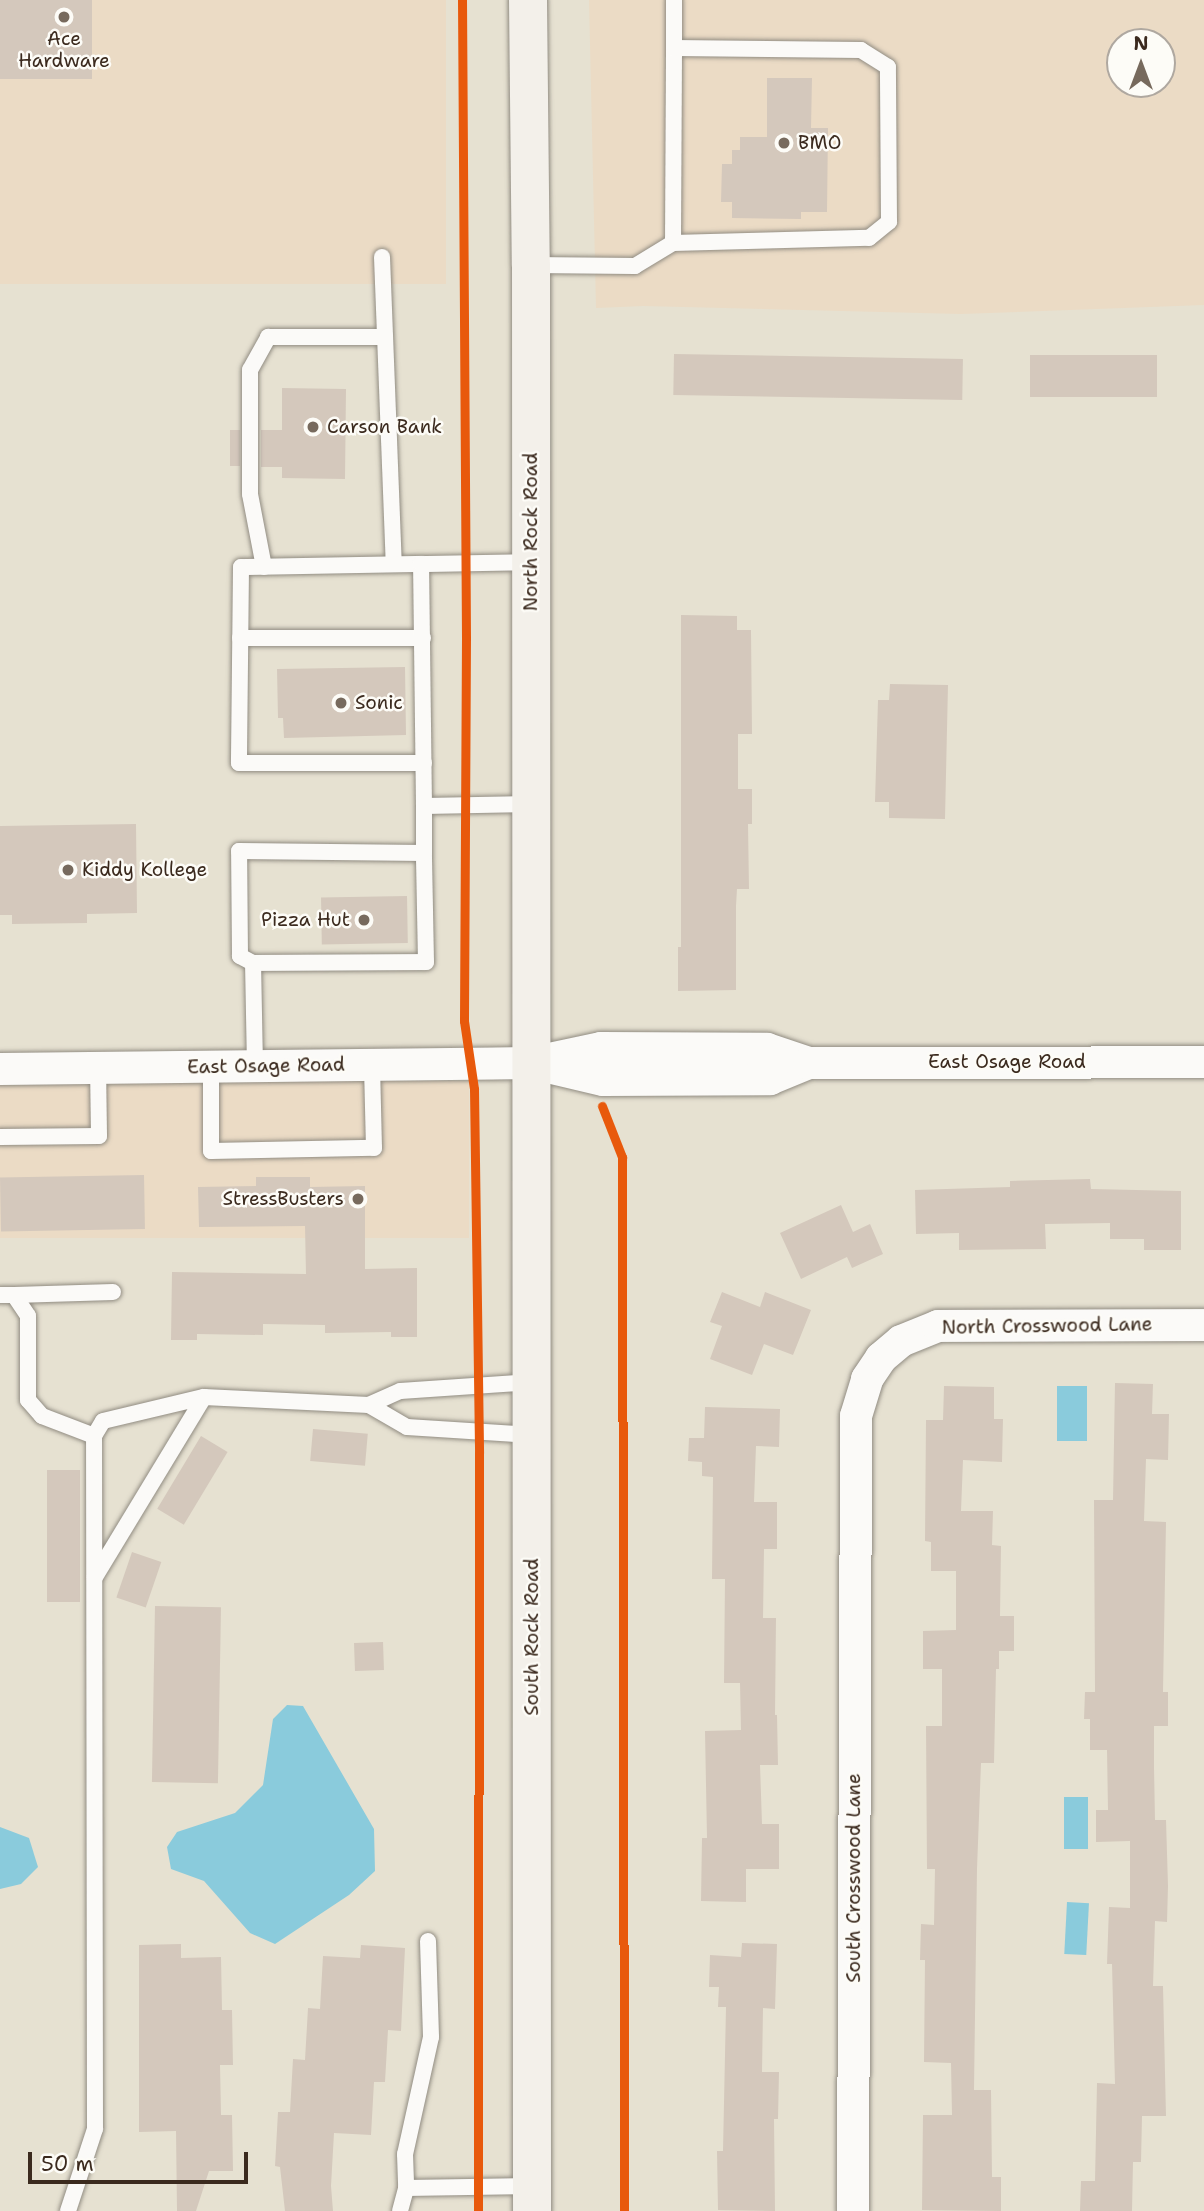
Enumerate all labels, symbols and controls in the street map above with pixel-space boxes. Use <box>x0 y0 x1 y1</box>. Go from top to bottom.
marker: Ace Hardware <box>56 9 72 25</box>
place label: Ace Hardware <box>18 28 110 72</box>
north arrow <box>1106 28 1176 98</box>
text: N <box>1133 31 1149 56</box>
place label: BMO <box>798 132 841 154</box>
marker: BMO <box>776 135 792 151</box>
place label: Carson Bank <box>327 416 442 438</box>
marker: Carson Bank <box>305 419 321 435</box>
street label: North Rock Road <box>520 453 542 611</box>
place label: Sonic <box>355 692 403 714</box>
marker: Sonic <box>333 695 349 711</box>
place label: Kiddy Kollege <box>82 859 207 881</box>
marker: Kiddy Kollege <box>60 862 76 878</box>
place label: Pizza Hut <box>261 909 350 931</box>
marker: Pizza Hut <box>356 912 372 928</box>
street label: East Osage Road <box>928 1051 1086 1073</box>
street label: East Osage Road <box>187 1053 345 1079</box>
place label: StressBusters <box>222 1188 344 1210</box>
marker: StressBusters <box>350 1191 366 1207</box>
street label: North Crosswood Lane <box>941 1313 1153 1339</box>
street label: South Rock Road <box>521 1558 543 1716</box>
street label: South Crosswood Lane <box>843 1773 865 1983</box>
scale bar <box>32 2138 252 2182</box>
text: 50 m <box>41 2150 94 2178</box>

